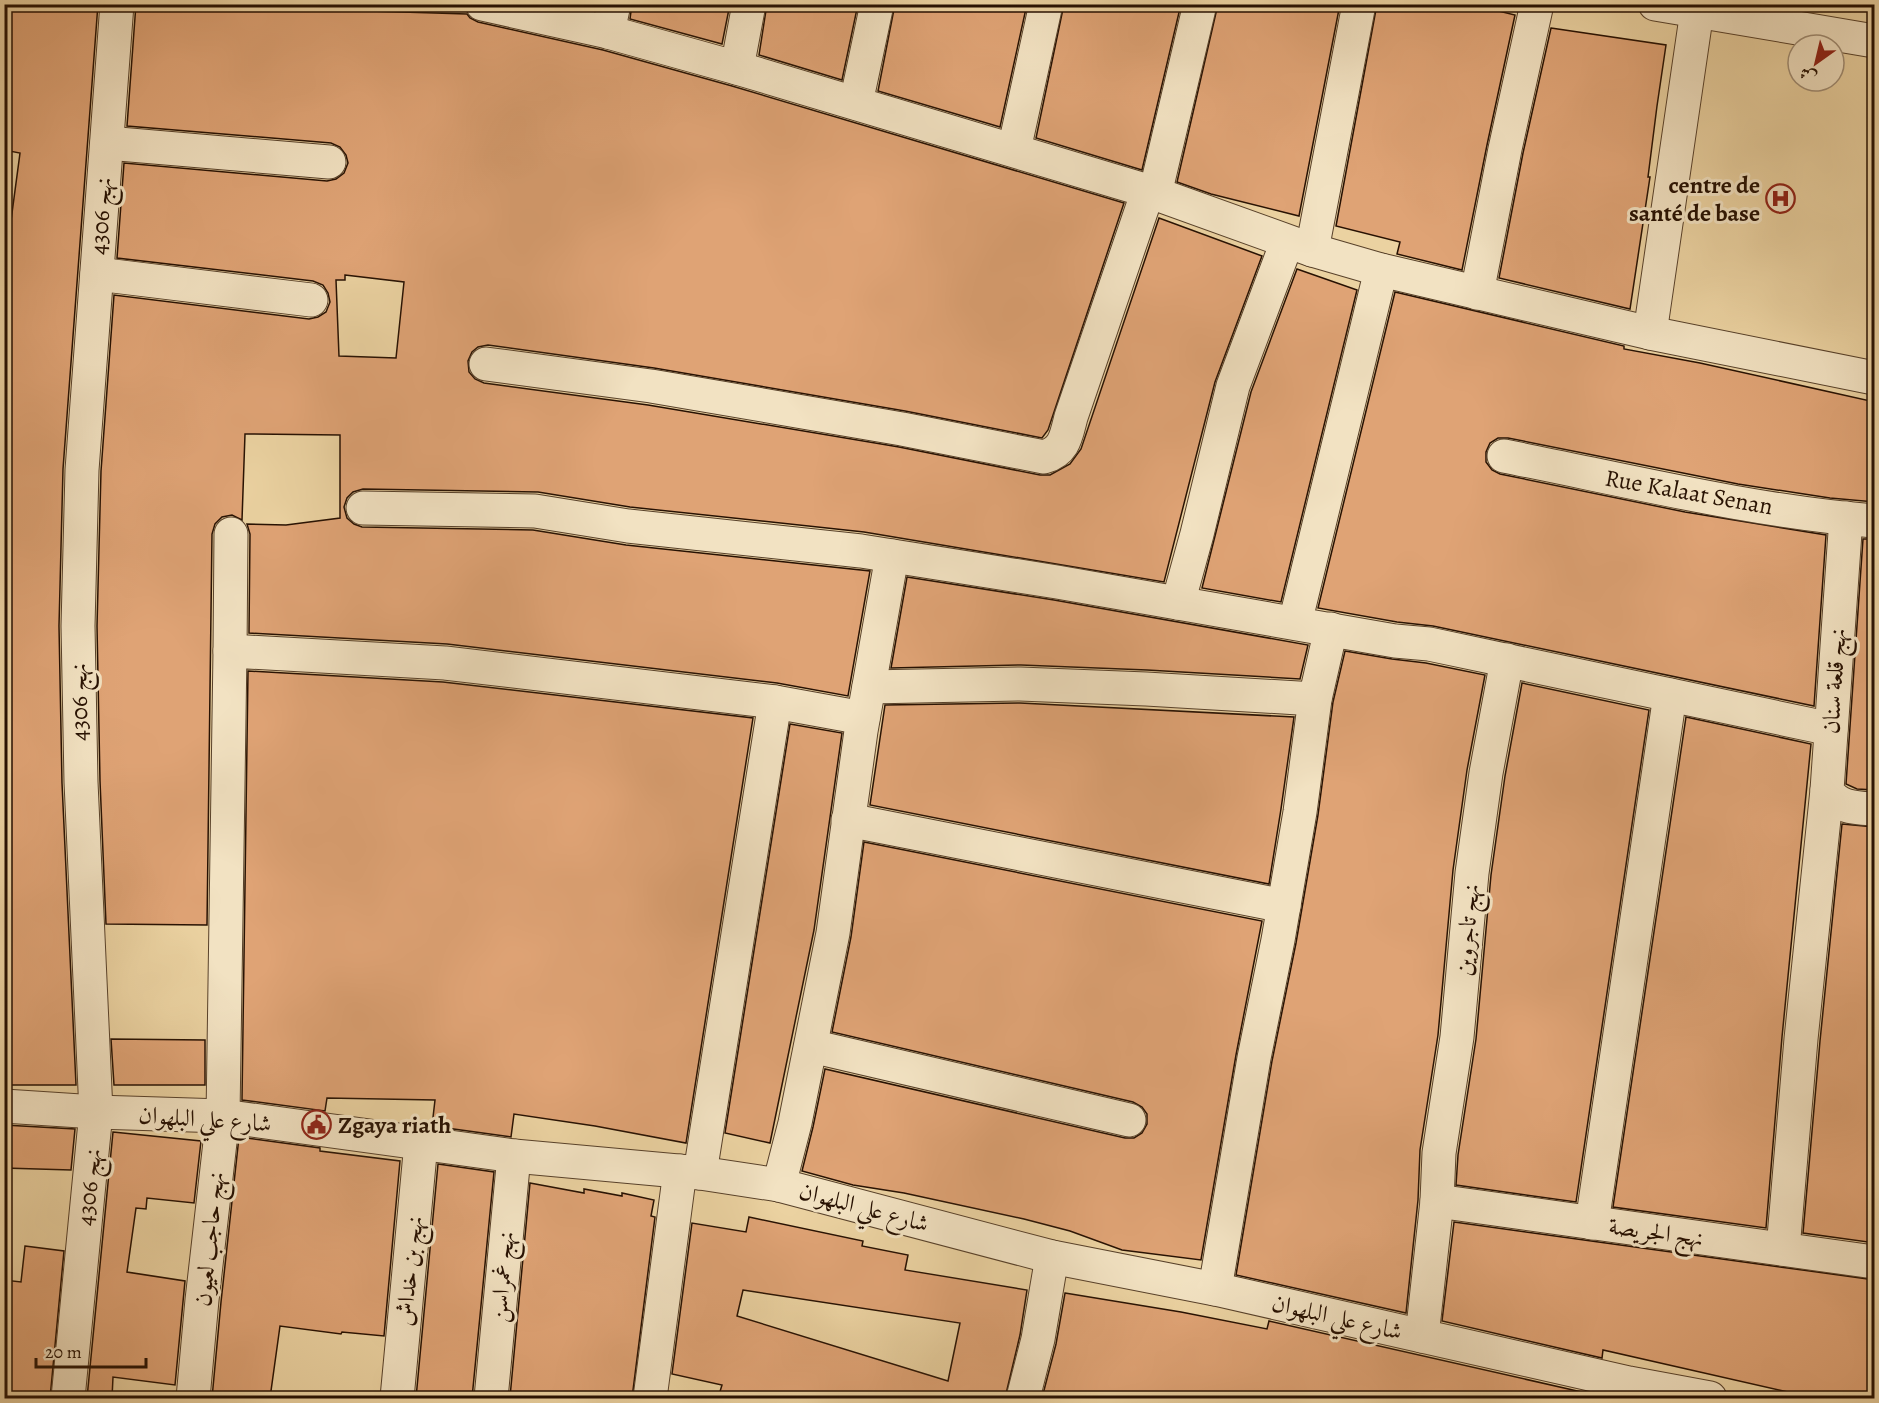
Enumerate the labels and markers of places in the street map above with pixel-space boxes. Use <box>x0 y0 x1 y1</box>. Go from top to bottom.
place label: centre de santé de base <box>1629 169 1760 229</box>
hospital icon: centre de santé de base <box>1765 183 1797 215</box>
public building icon: Zgaya riath <box>301 1109 333 1141</box>
place label: Zgaya riath <box>338 1109 451 1141</box>

